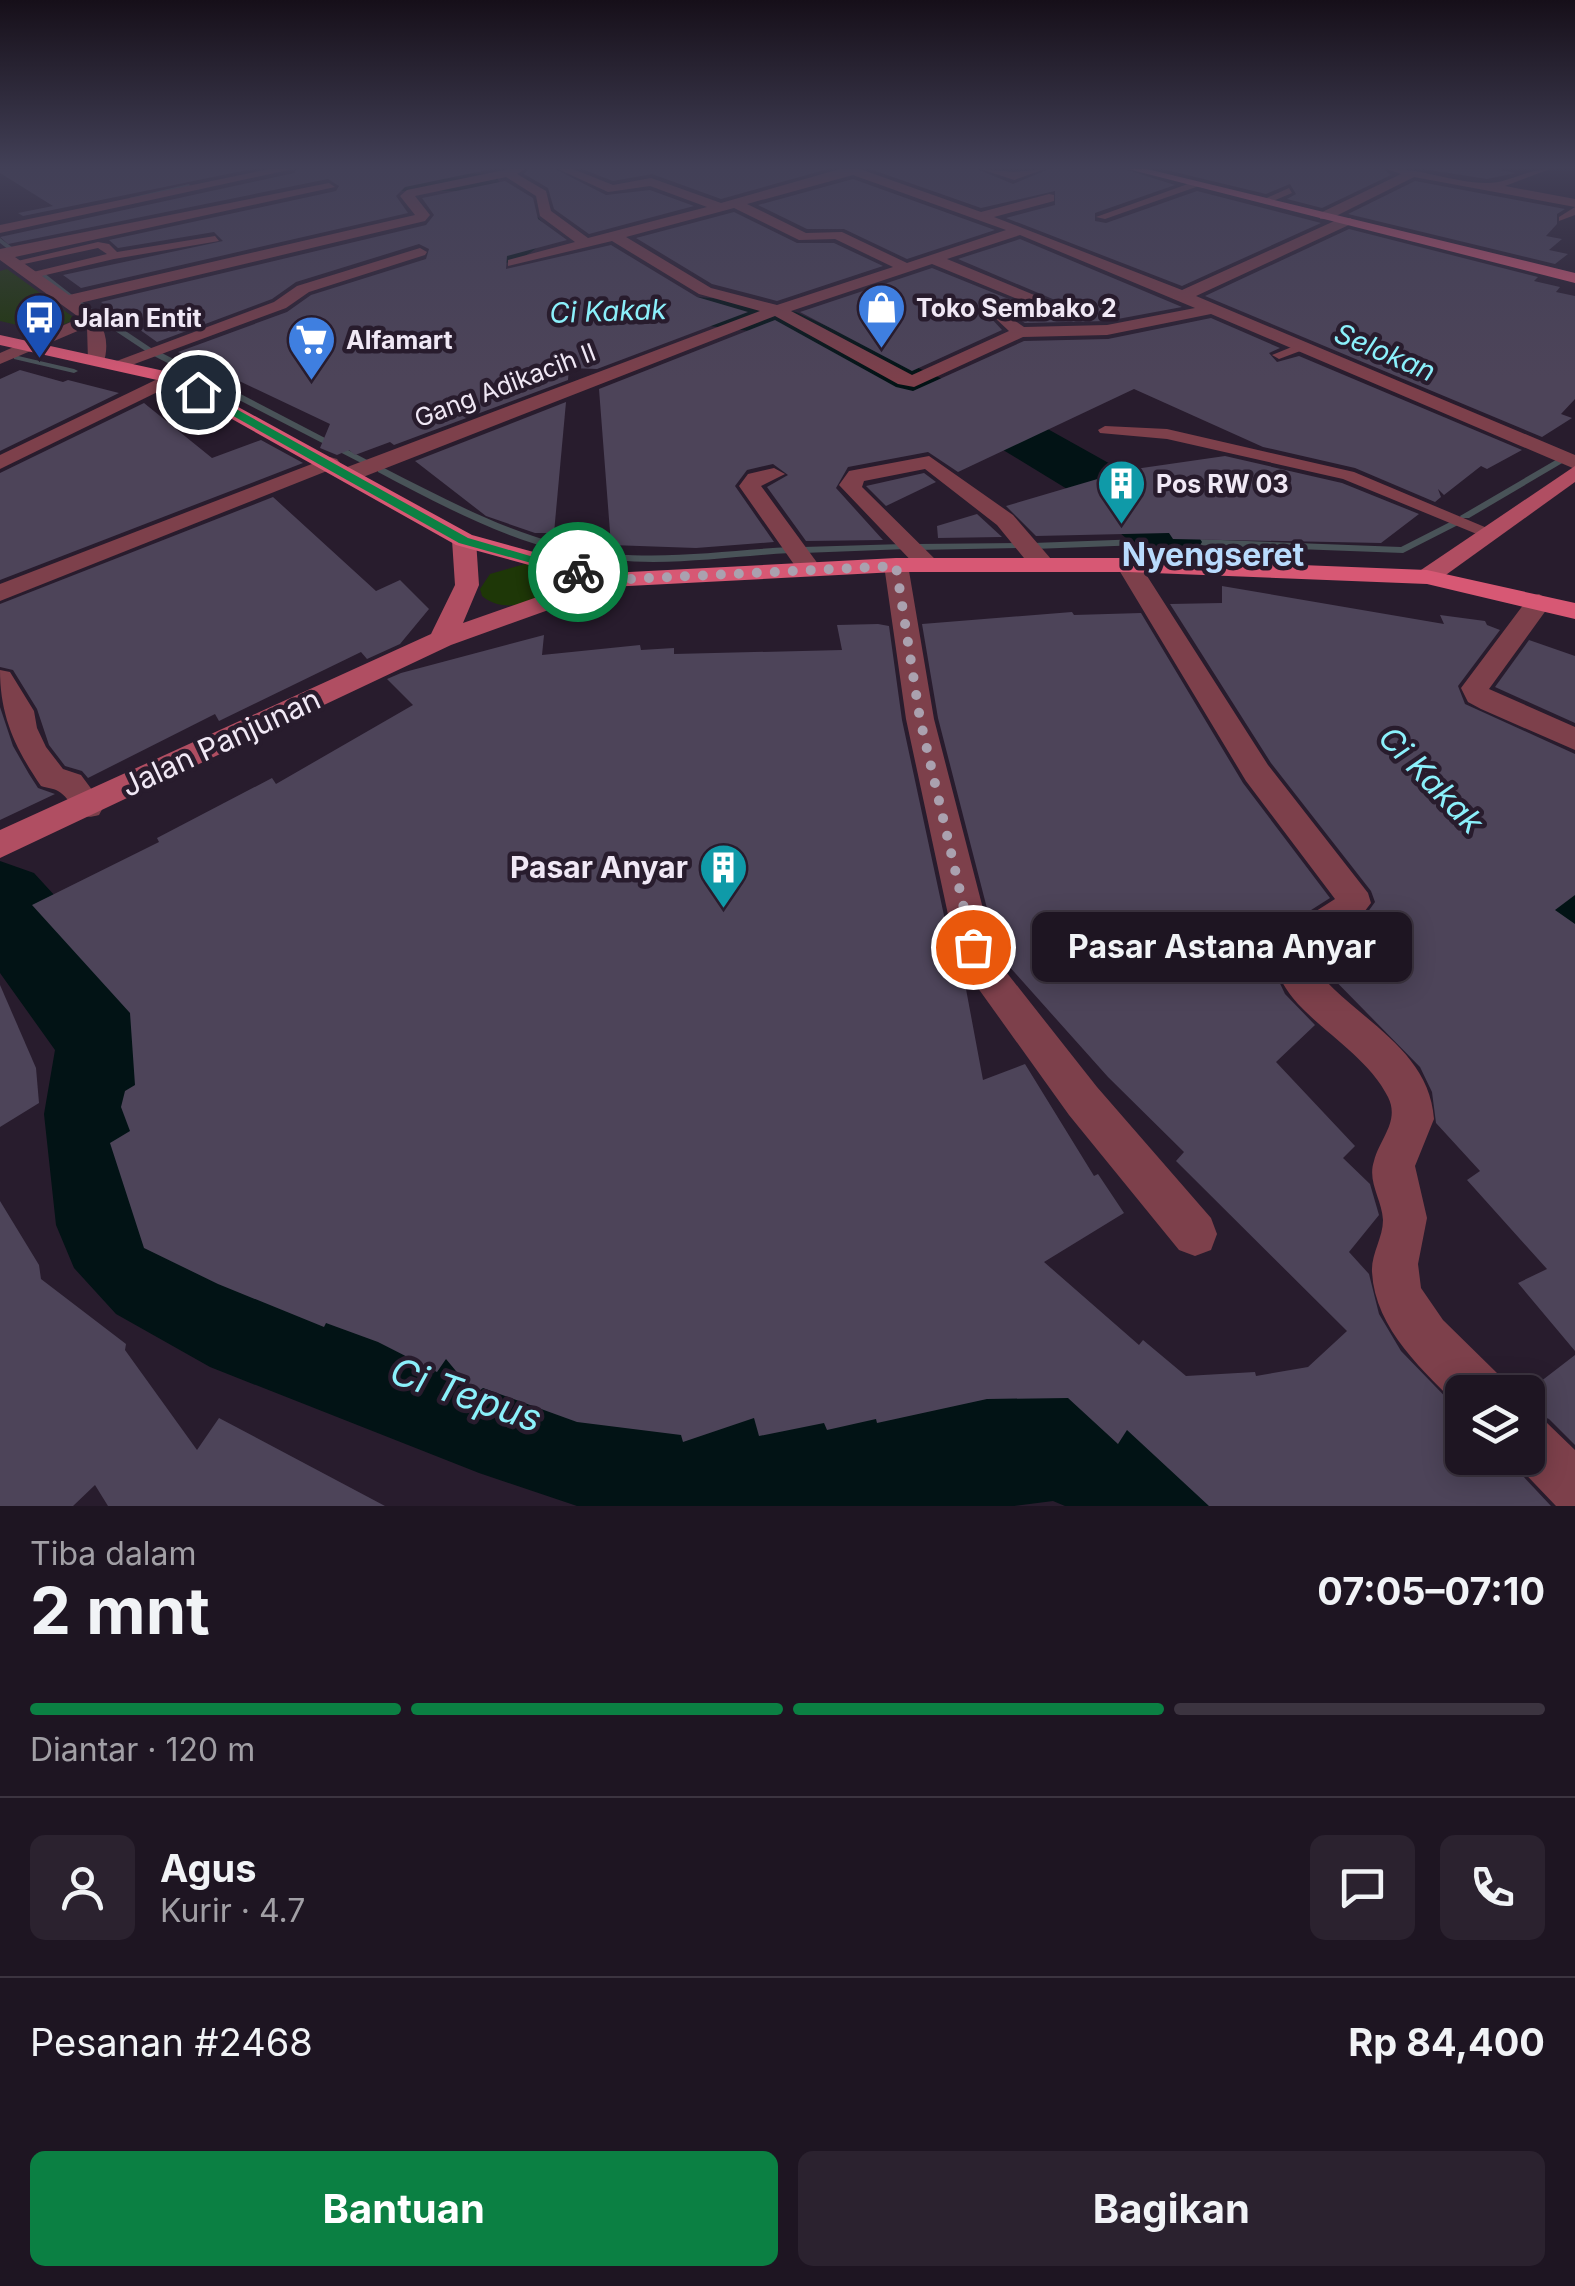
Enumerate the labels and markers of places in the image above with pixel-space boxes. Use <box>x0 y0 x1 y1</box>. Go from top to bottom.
shop icon: Toko Sembako 2 <box>855 282 907 350</box>
bus stop icon: Jalan Entit <box>13 292 65 360</box>
place label: Toko Sembako 2 <box>916 293 1117 323</box>
place label: Jalan Entit <box>74 303 202 333</box>
supermarket icon: Alfamart <box>285 314 337 382</box>
place label: Alfamart <box>346 325 453 355</box>
pin <box>156 350 241 435</box>
building icon: Pos RW 03 <box>1095 458 1147 526</box>
place label: Pos RW 03 <box>1156 469 1289 499</box>
building icon: Pasar Anyar <box>697 842 749 910</box>
place label: Pasar Anyar <box>510 849 688 885</box>
pin <box>931 905 1016 990</box>
callout: Pasar Astana Anyar <box>1033 912 1413 982</box>

